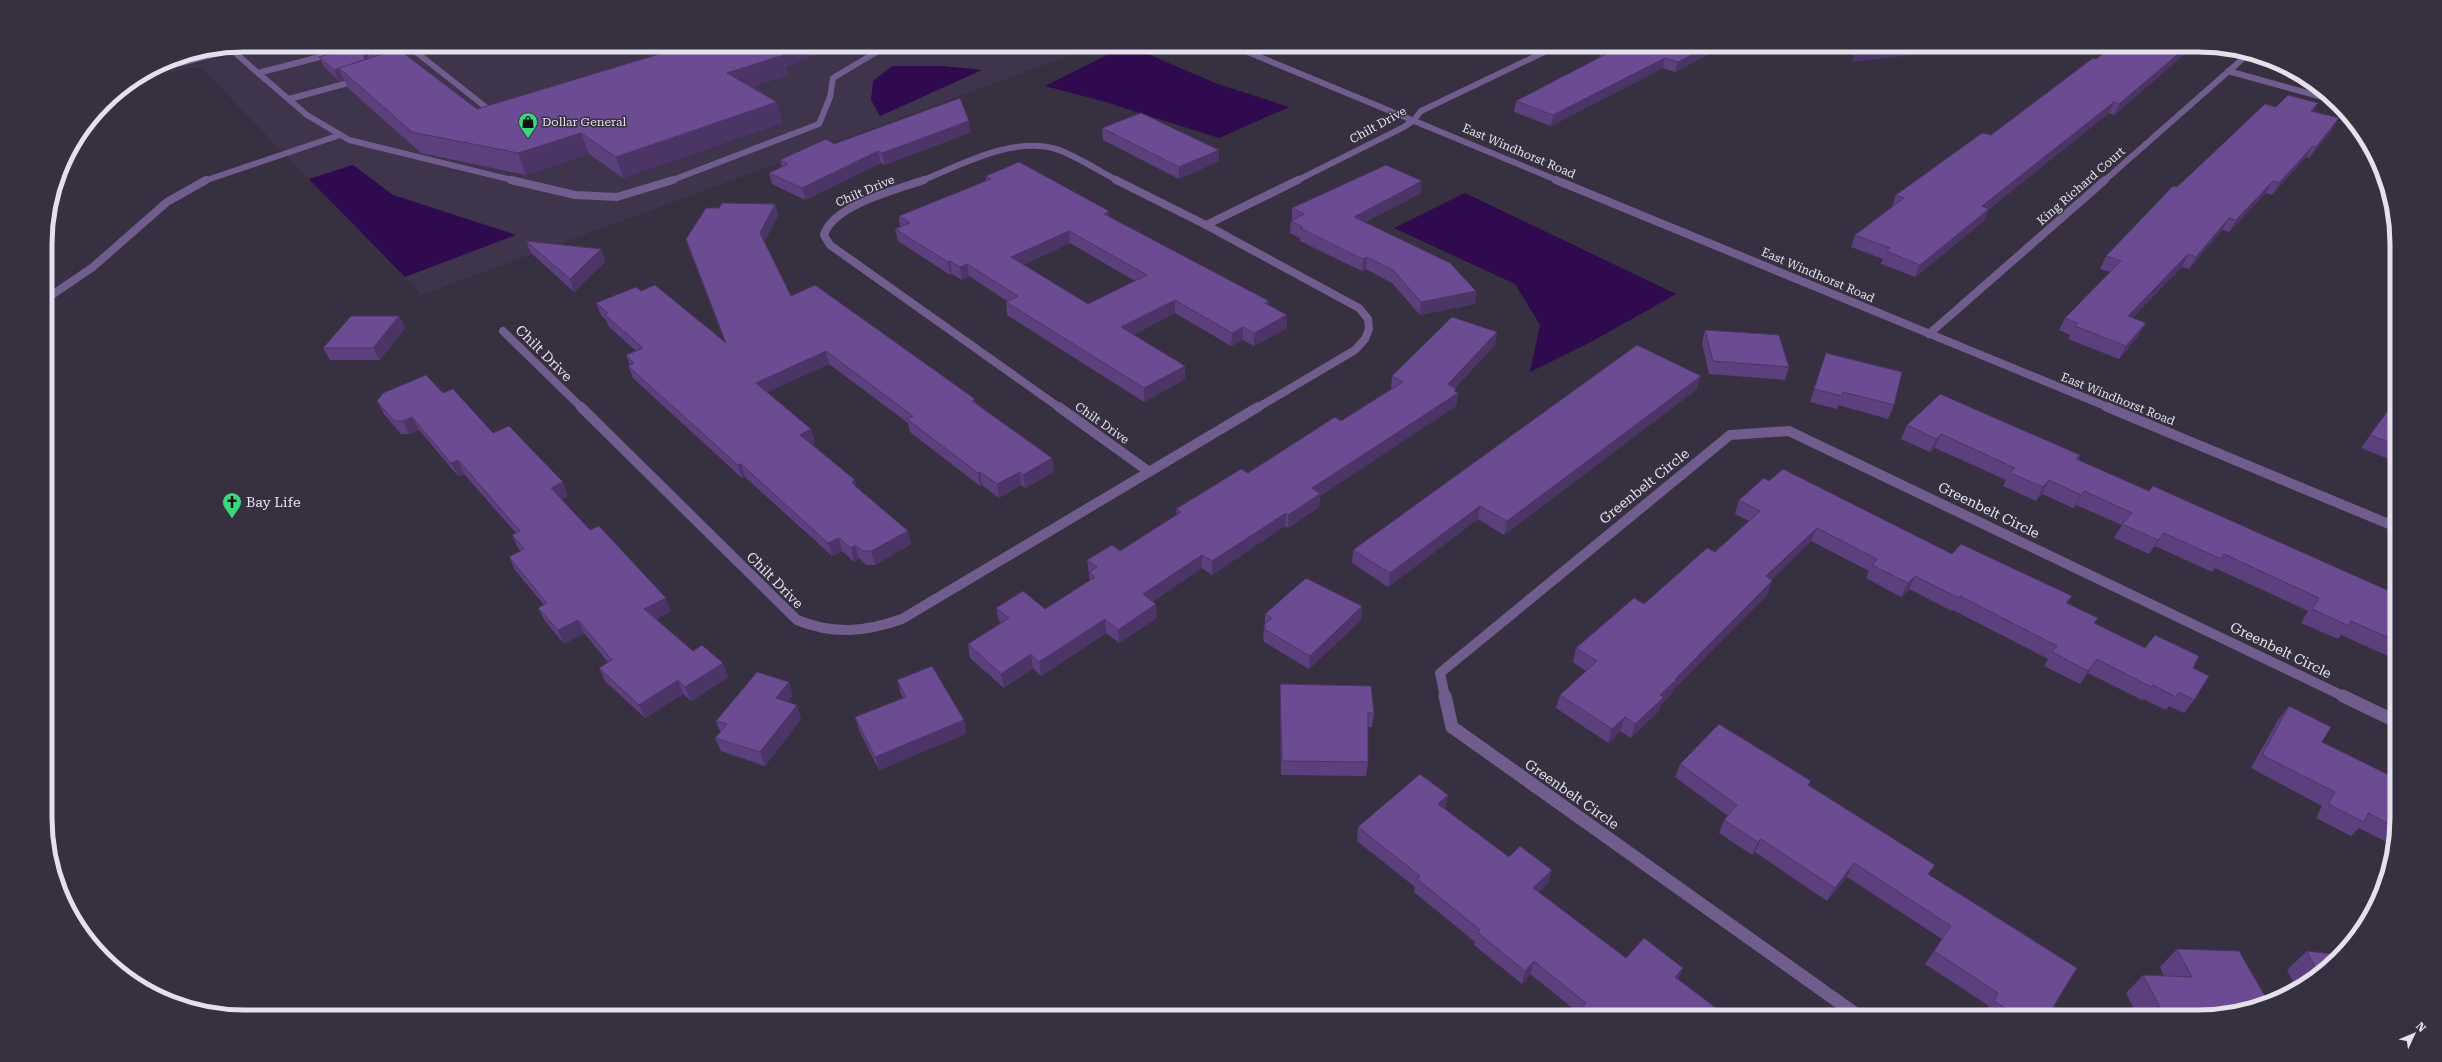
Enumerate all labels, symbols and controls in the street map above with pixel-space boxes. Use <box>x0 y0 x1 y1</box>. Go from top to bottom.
street label: Chilt Drive <box>1347 103 1409 146</box>
shop icon: Dollar General <box>517 111 539 139</box>
place label: Dollar General <box>542 115 626 129</box>
street label: East Windhorst Road <box>1460 121 1578 181</box>
street label: King Richard Court <box>2034 144 2128 228</box>
street label: Chilt Drive <box>833 172 897 210</box>
street label: East Windhorst Road <box>1759 245 1877 305</box>
street label: Chilt Drive <box>512 321 576 385</box>
street label: East Windhorst Road <box>2059 370 2177 428</box>
street label: Chilt Drive <box>1072 399 1132 447</box>
street label: Greenbelt Circle <box>1596 445 1692 527</box>
street label: Greenbelt Circle <box>1936 479 2042 542</box>
church icon: Bay Life <box>221 491 243 519</box>
place label: Bay Life <box>246 494 301 510</box>
street label: Chilt Drive <box>743 548 807 612</box>
street label: Greenbelt Circle <box>2228 619 2334 682</box>
street label: Greenbelt Circle <box>1522 756 1622 832</box>
north arrow <box>2394 1014 2434 1054</box>
text: N <box>2413 1020 2429 1035</box>

